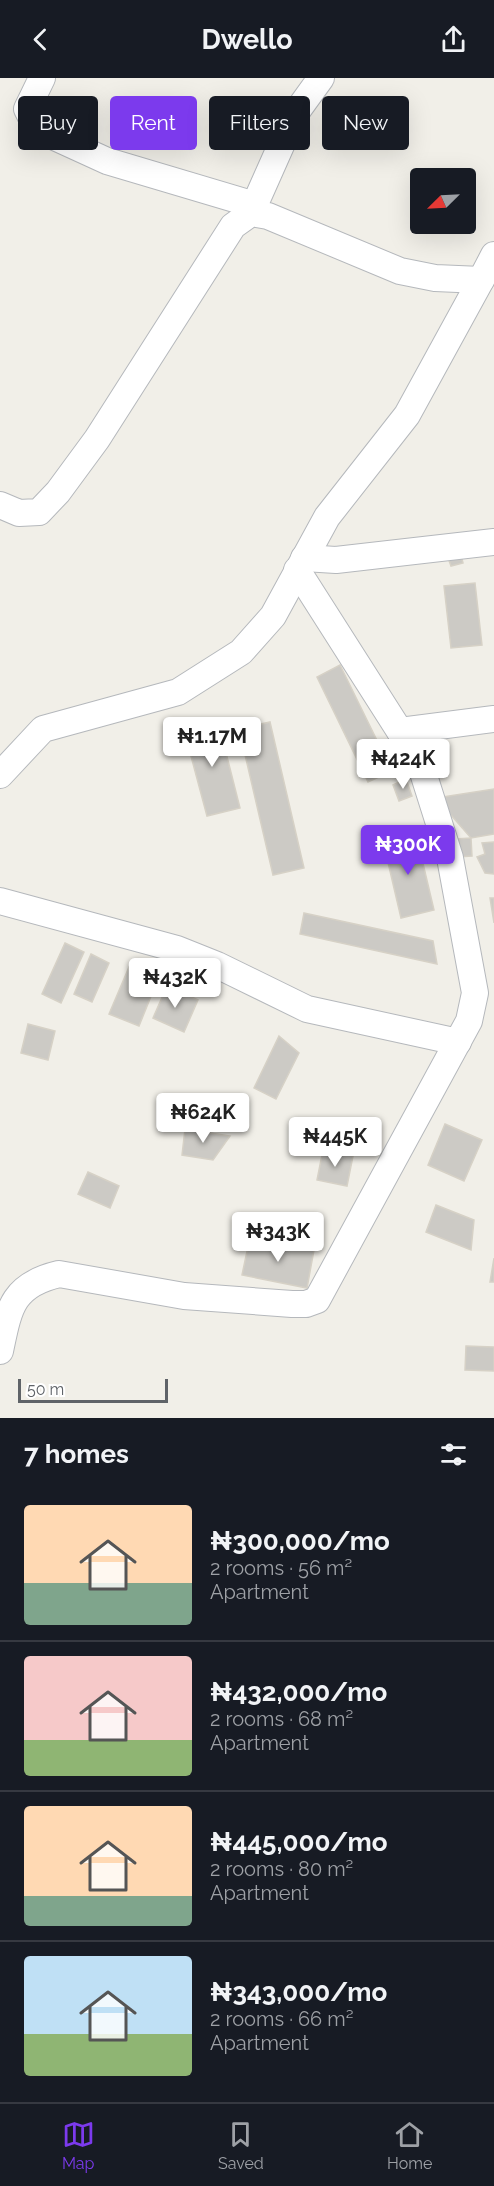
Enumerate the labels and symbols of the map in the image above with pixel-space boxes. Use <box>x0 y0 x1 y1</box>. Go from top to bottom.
north arrow <box>410 168 476 234</box>
pin: ₦1.17M <box>163 717 261 768</box>
pin: ₦424K <box>361 739 445 790</box>
pin: ₦300K <box>366 825 450 876</box>
pin: ₦432K <box>133 958 217 1009</box>
pin: ₦624K <box>161 1093 245 1144</box>
pin: ₦445K <box>293 1117 377 1168</box>
pin: ₦343K <box>236 1212 320 1263</box>
scale bar <box>18 1376 168 1404</box>

